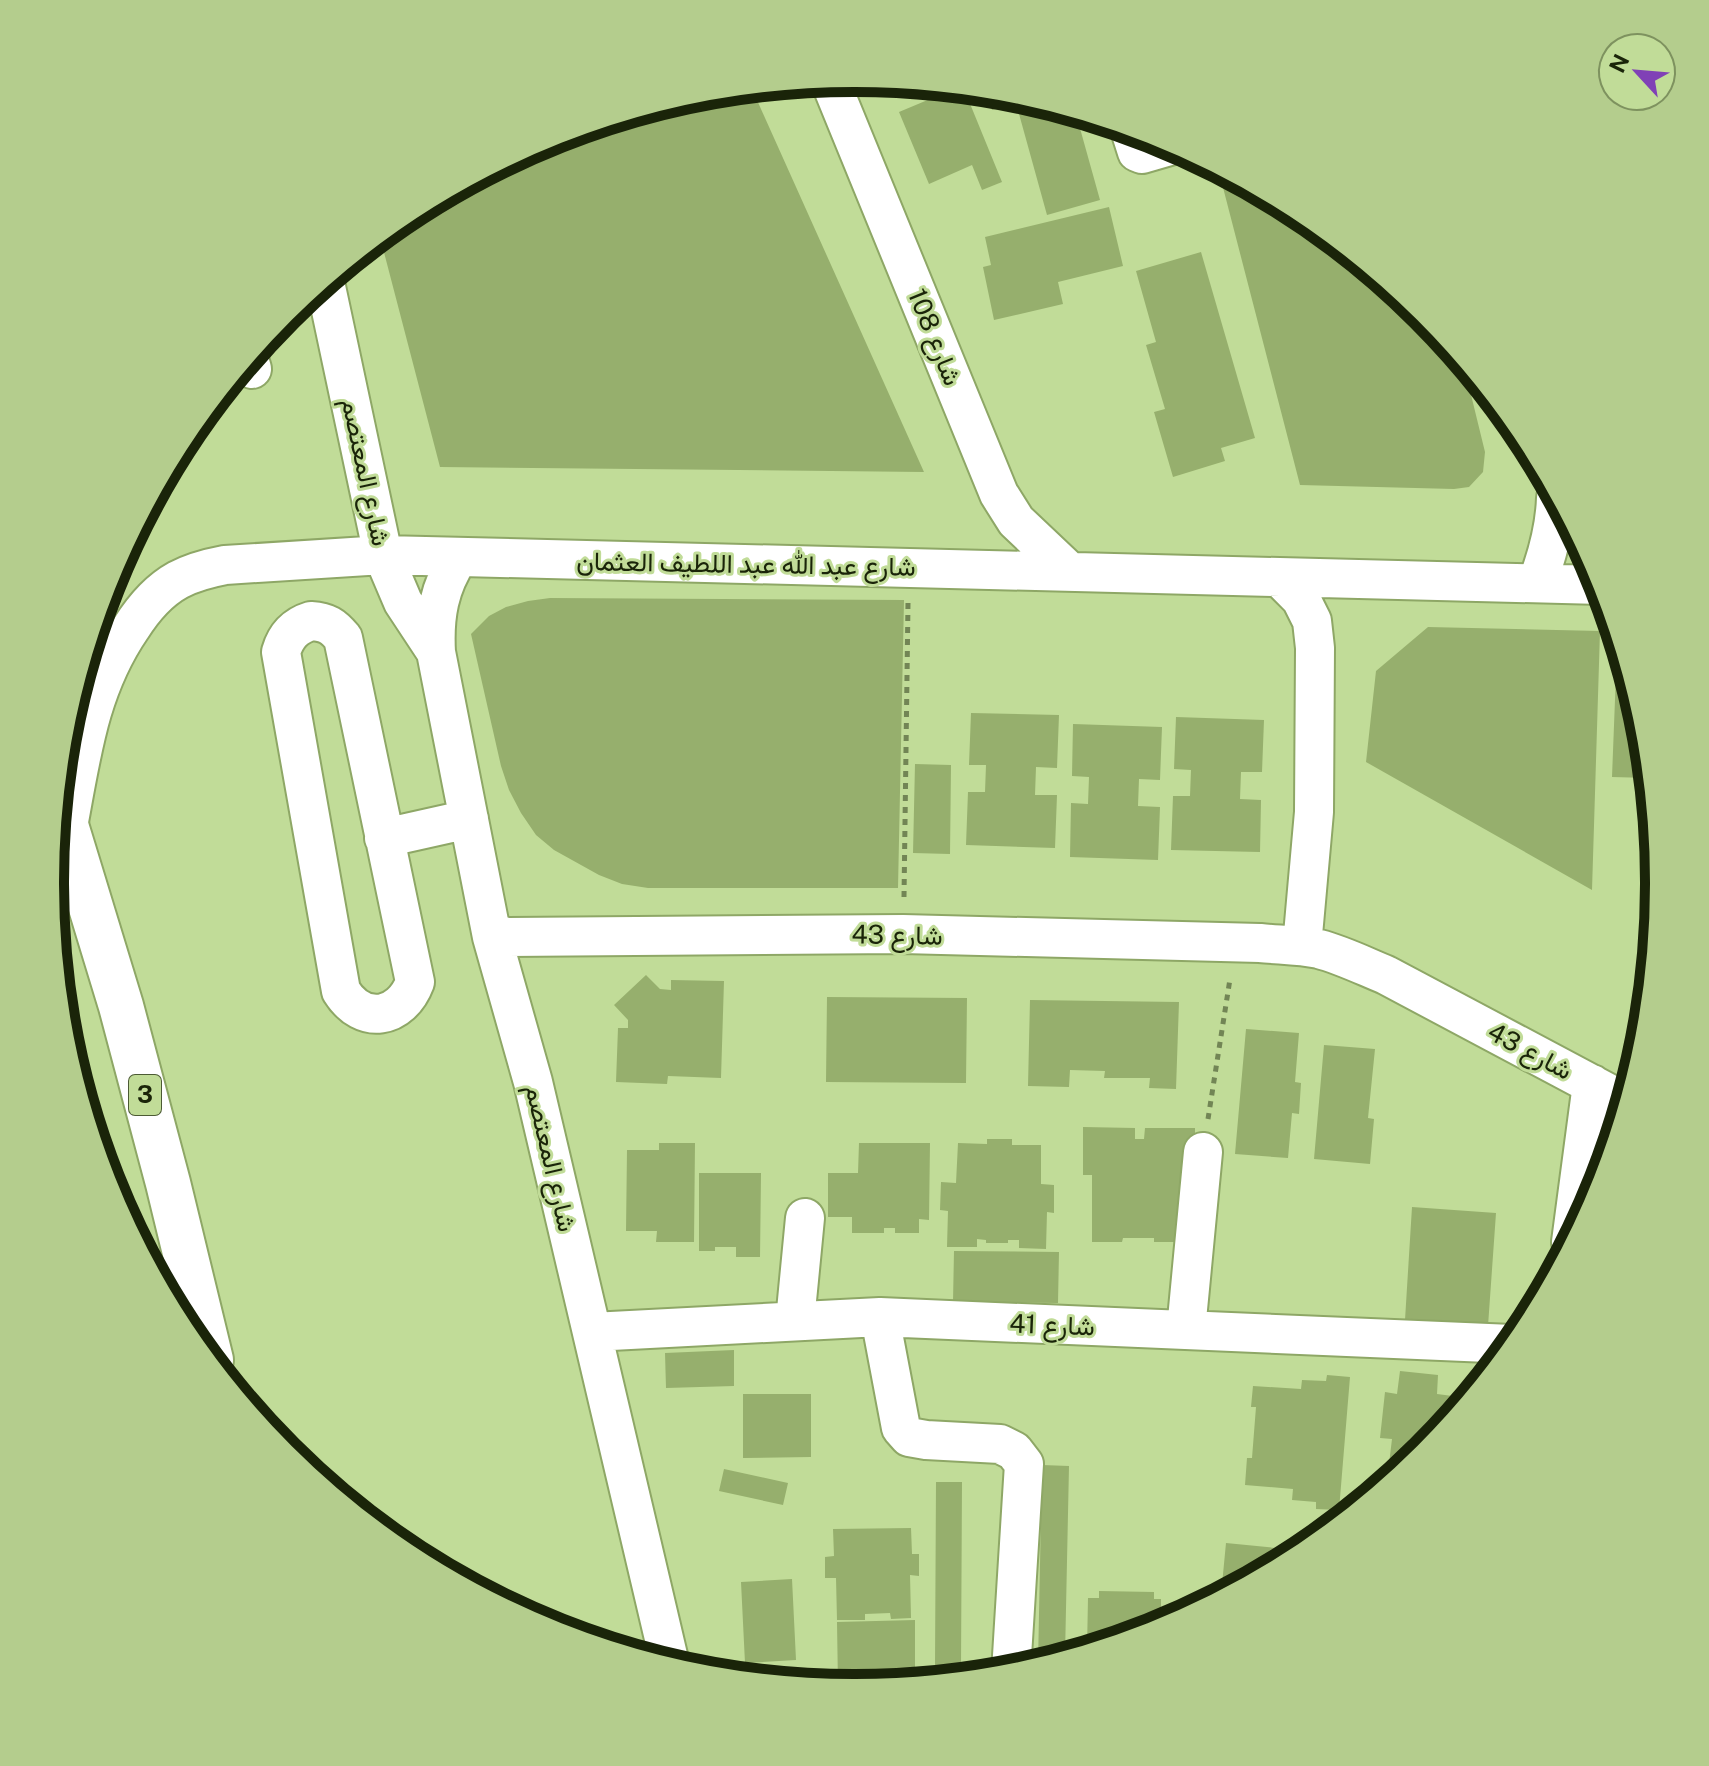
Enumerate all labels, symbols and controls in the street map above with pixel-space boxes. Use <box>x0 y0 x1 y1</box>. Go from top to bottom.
north arrow <box>1597 32 1677 112</box>
text: N <box>1604 50 1634 77</box>
street label: شارع 108 <box>899 284 969 391</box>
street label: شارع المعتصم <box>333 395 397 549</box>
street label: شارع عبد الله عبد اللطيف العثمان <box>576 545 916 585</box>
street label: شارع 43 <box>851 918 943 954</box>
street label: شارع 43 <box>1481 1015 1578 1088</box>
road number: 3 <box>129 1075 161 1115</box>
street label: شارع المعتصم <box>517 1081 583 1235</box>
street label: شارع 41 <box>1009 1308 1095 1344</box>

